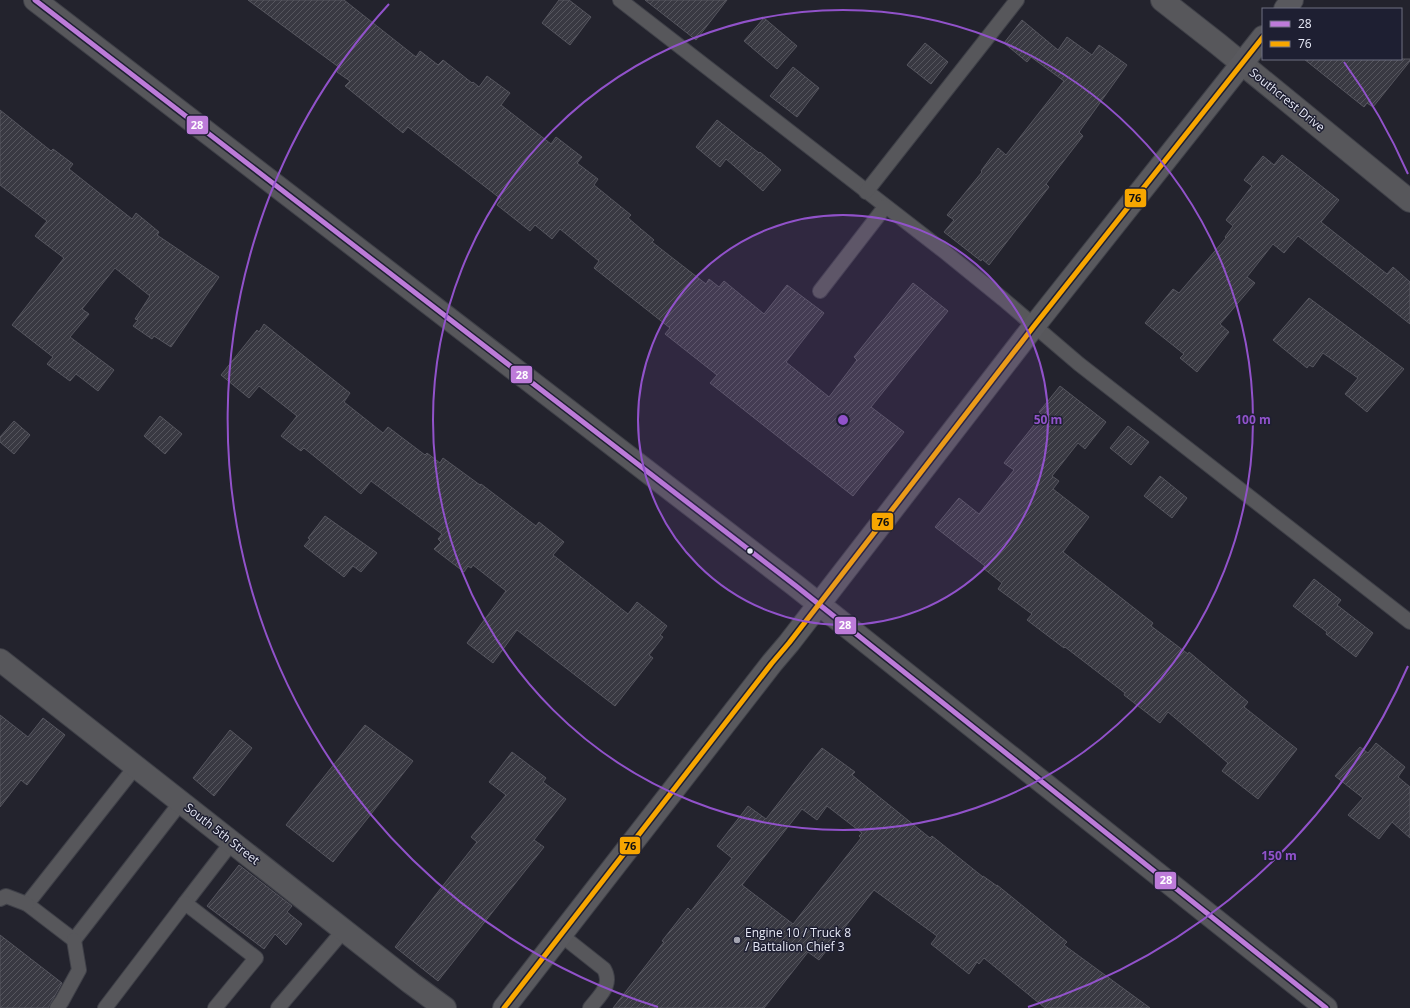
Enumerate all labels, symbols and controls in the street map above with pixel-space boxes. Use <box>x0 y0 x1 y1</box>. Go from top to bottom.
legend <box>1262 8 1402 60</box>
text: 28 <box>1298 15 1312 32</box>
text: 76 <box>1298 35 1312 52</box>
street label: Southcrest Drive <box>1246 64 1329 136</box>
line badge: 28 <box>186 115 209 135</box>
text: 28 <box>191 117 203 132</box>
line badge: 76 <box>1124 188 1147 208</box>
text: 76 <box>1129 190 1141 205</box>
line badge: 28 <box>510 365 533 384</box>
text: 28 <box>516 367 528 382</box>
text: 50 m <box>1034 411 1062 428</box>
text: 100 m <box>1235 411 1271 428</box>
centre of rings <box>836 413 850 427</box>
line badge: 76 <box>871 512 894 531</box>
text: 76 <box>877 514 889 529</box>
unlabelled marker <box>745 546 755 556</box>
line badge: 28 <box>834 616 857 635</box>
text: 28 <box>839 617 851 632</box>
street label: South 5th Street <box>181 799 263 868</box>
line badge: 76 <box>619 836 641 855</box>
text: 76 <box>624 838 636 853</box>
text: 150 m <box>1261 847 1297 864</box>
line badge: 28 <box>1154 871 1177 890</box>
text: 28 <box>1160 872 1172 887</box>
place label: Engine 10 / Truck 8 / Battalion Chief 3 <box>745 924 851 955</box>
marker: Engine 10 / Truck 8 / Battalion Chief 3 <box>732 935 742 945</box>

